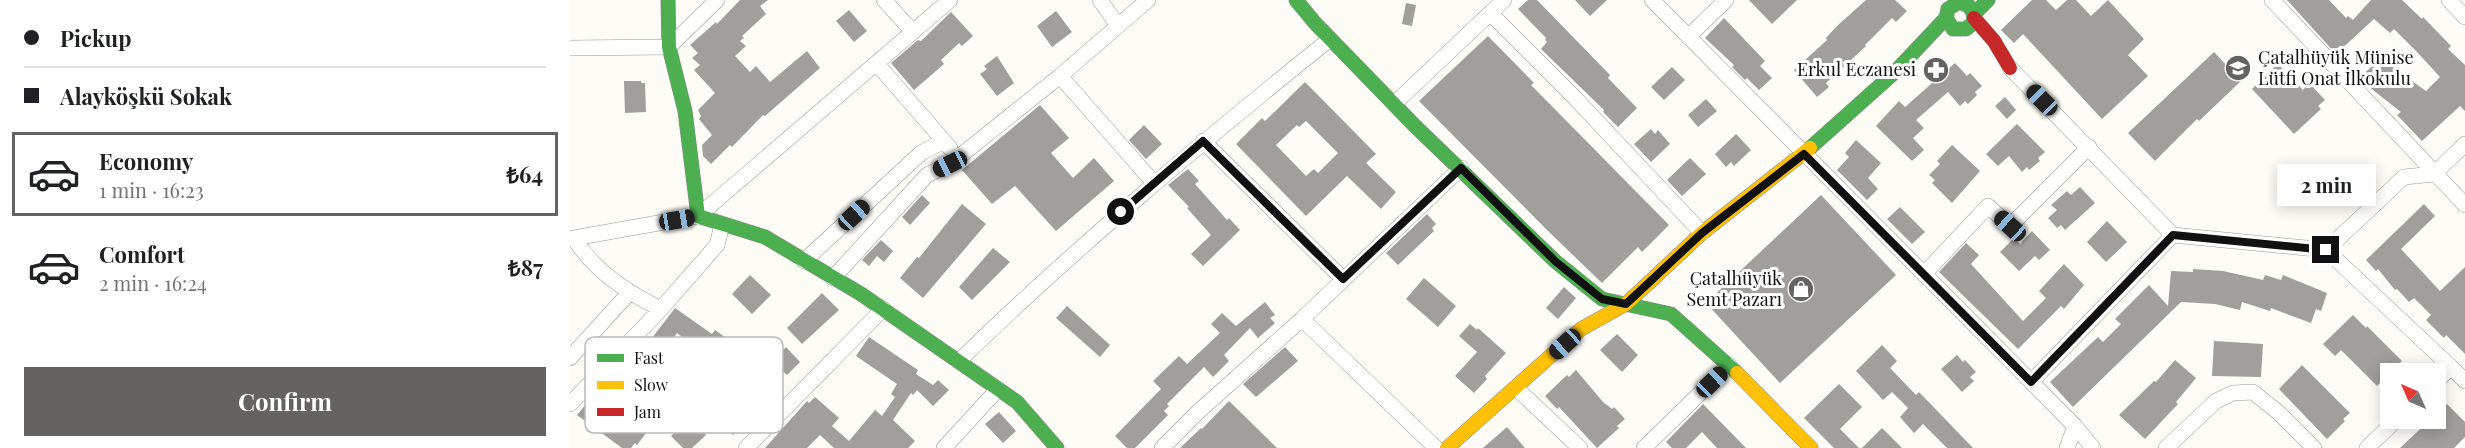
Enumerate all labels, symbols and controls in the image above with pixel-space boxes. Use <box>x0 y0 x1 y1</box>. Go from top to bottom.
text: Pickup <box>60 23 131 53</box>
place label: Çatalhüyük Münise Lütfi Onat İlkokulu <box>2258 45 2414 90</box>
school or university icon: Çatalhüyük Münise Lütfi Onat İlkokulu <box>2223 53 2253 83</box>
pharmacy icon: Erkul Eczanesi <box>1921 55 1951 85</box>
place label: Erkul Eczanesi <box>1797 57 1916 81</box>
text: Alayköşkü Sokak <box>60 81 232 111</box>
car <box>2023 81 2061 119</box>
text: Economy <box>99 146 193 176</box>
icon: car <box>27 147 81 201</box>
car <box>930 148 970 180</box>
text: ₺64 <box>506 159 543 189</box>
callout: 2 min <box>2276 163 2376 205</box>
text: 2 min <box>2301 171 2352 198</box>
text: 1 min · 16:23 <box>99 176 204 203</box>
car <box>835 196 873 234</box>
route start <box>1107 198 1134 225</box>
car <box>1991 207 2029 245</box>
car <box>658 208 696 232</box>
route end <box>2312 236 2339 263</box>
text: Comfort <box>99 239 185 269</box>
icon: car <box>27 240 81 294</box>
text: ₺87 <box>508 252 543 282</box>
place label: Çatalhüyük Semt Pazarı <box>1686 266 1782 311</box>
text: 2 min · 16:24 <box>99 269 207 296</box>
shop icon: Çatalhüyük Semt Pazarı <box>1786 274 1816 304</box>
car <box>1546 325 1584 363</box>
legend <box>585 337 783 433</box>
text: Fast <box>634 347 664 368</box>
car <box>1693 363 1731 401</box>
north arrow <box>2380 363 2446 429</box>
map controls <box>2380 363 2446 429</box>
button: Confirm <box>24 367 546 436</box>
text: Slow <box>634 374 669 395</box>
text: Jam <box>633 401 661 422</box>

